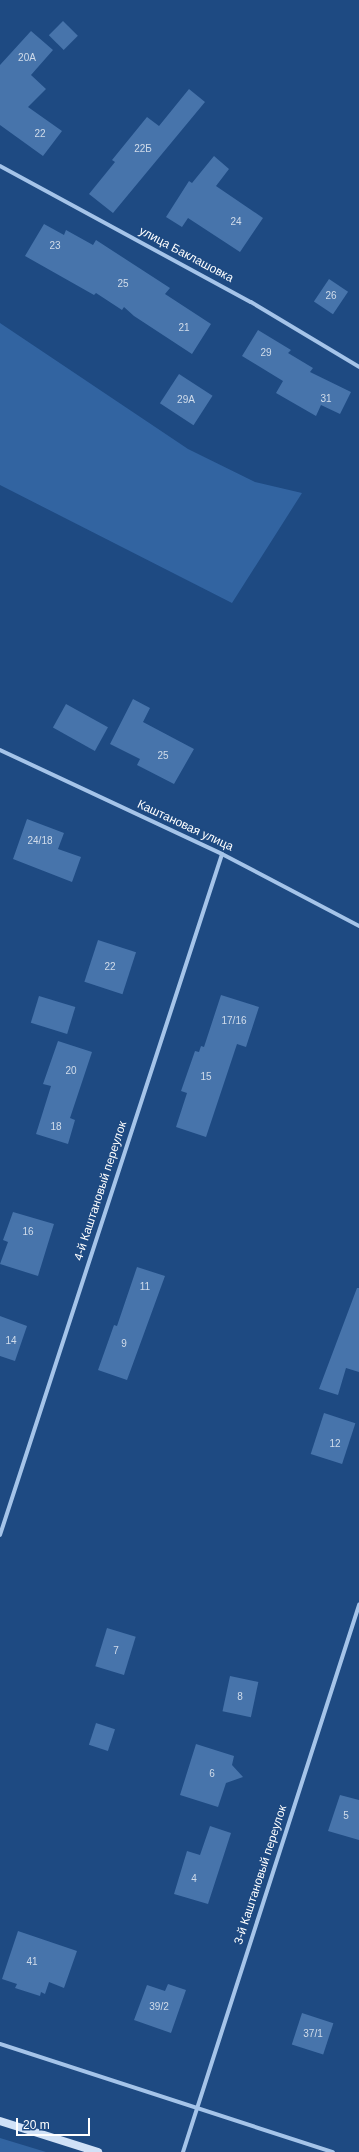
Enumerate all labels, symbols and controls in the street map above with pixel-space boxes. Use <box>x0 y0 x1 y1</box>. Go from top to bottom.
house number: 20А <box>18 52 36 64</box>
house number: 22 <box>34 128 46 140</box>
house number: 22Б <box>134 143 152 155</box>
house number: 24 <box>230 216 242 228</box>
street label: улица Баклашовка <box>136 224 236 286</box>
house number: 23 <box>49 240 61 252</box>
house number: 25 <box>117 278 129 290</box>
house number: 26 <box>325 290 337 302</box>
house number: 21 <box>178 322 190 334</box>
house number: 29 <box>260 347 272 359</box>
house number: 31 <box>320 393 332 405</box>
house number: 29А <box>177 394 195 406</box>
house number: 25 <box>157 750 169 762</box>
street label: Каштановая улица <box>135 797 235 855</box>
house number: 24/18 <box>27 835 53 847</box>
house number: 22 <box>104 961 116 973</box>
house number: 17/16 <box>221 1015 247 1027</box>
house number: 20 <box>65 1065 77 1077</box>
house number: 15 <box>200 1071 212 1083</box>
street label: 4-й Каштановый переулок <box>72 1120 130 1262</box>
house number: 18 <box>50 1121 62 1133</box>
house number: 16 <box>22 1226 34 1238</box>
house number: 11 <box>140 1281 150 1293</box>
house number: 14 <box>5 1335 17 1347</box>
house number: 9 <box>121 1338 127 1350</box>
house number: 12 <box>329 1438 341 1450</box>
house number: 7 <box>113 1645 119 1657</box>
house number: 8 <box>237 1691 243 1703</box>
house number: 6 <box>209 1768 215 1780</box>
street label: 3-й Каштановый переулок <box>232 1804 290 1946</box>
house number: 5 <box>343 1810 349 1822</box>
house number: 4 <box>191 1873 197 1885</box>
house number: 41 <box>26 1956 38 1968</box>
house number: 39/2 <box>149 2001 169 2013</box>
house number: 37/1 <box>303 2028 323 2040</box>
scale bar <box>18 2110 92 2136</box>
text: 20 m <box>23 2118 50 2132</box>

